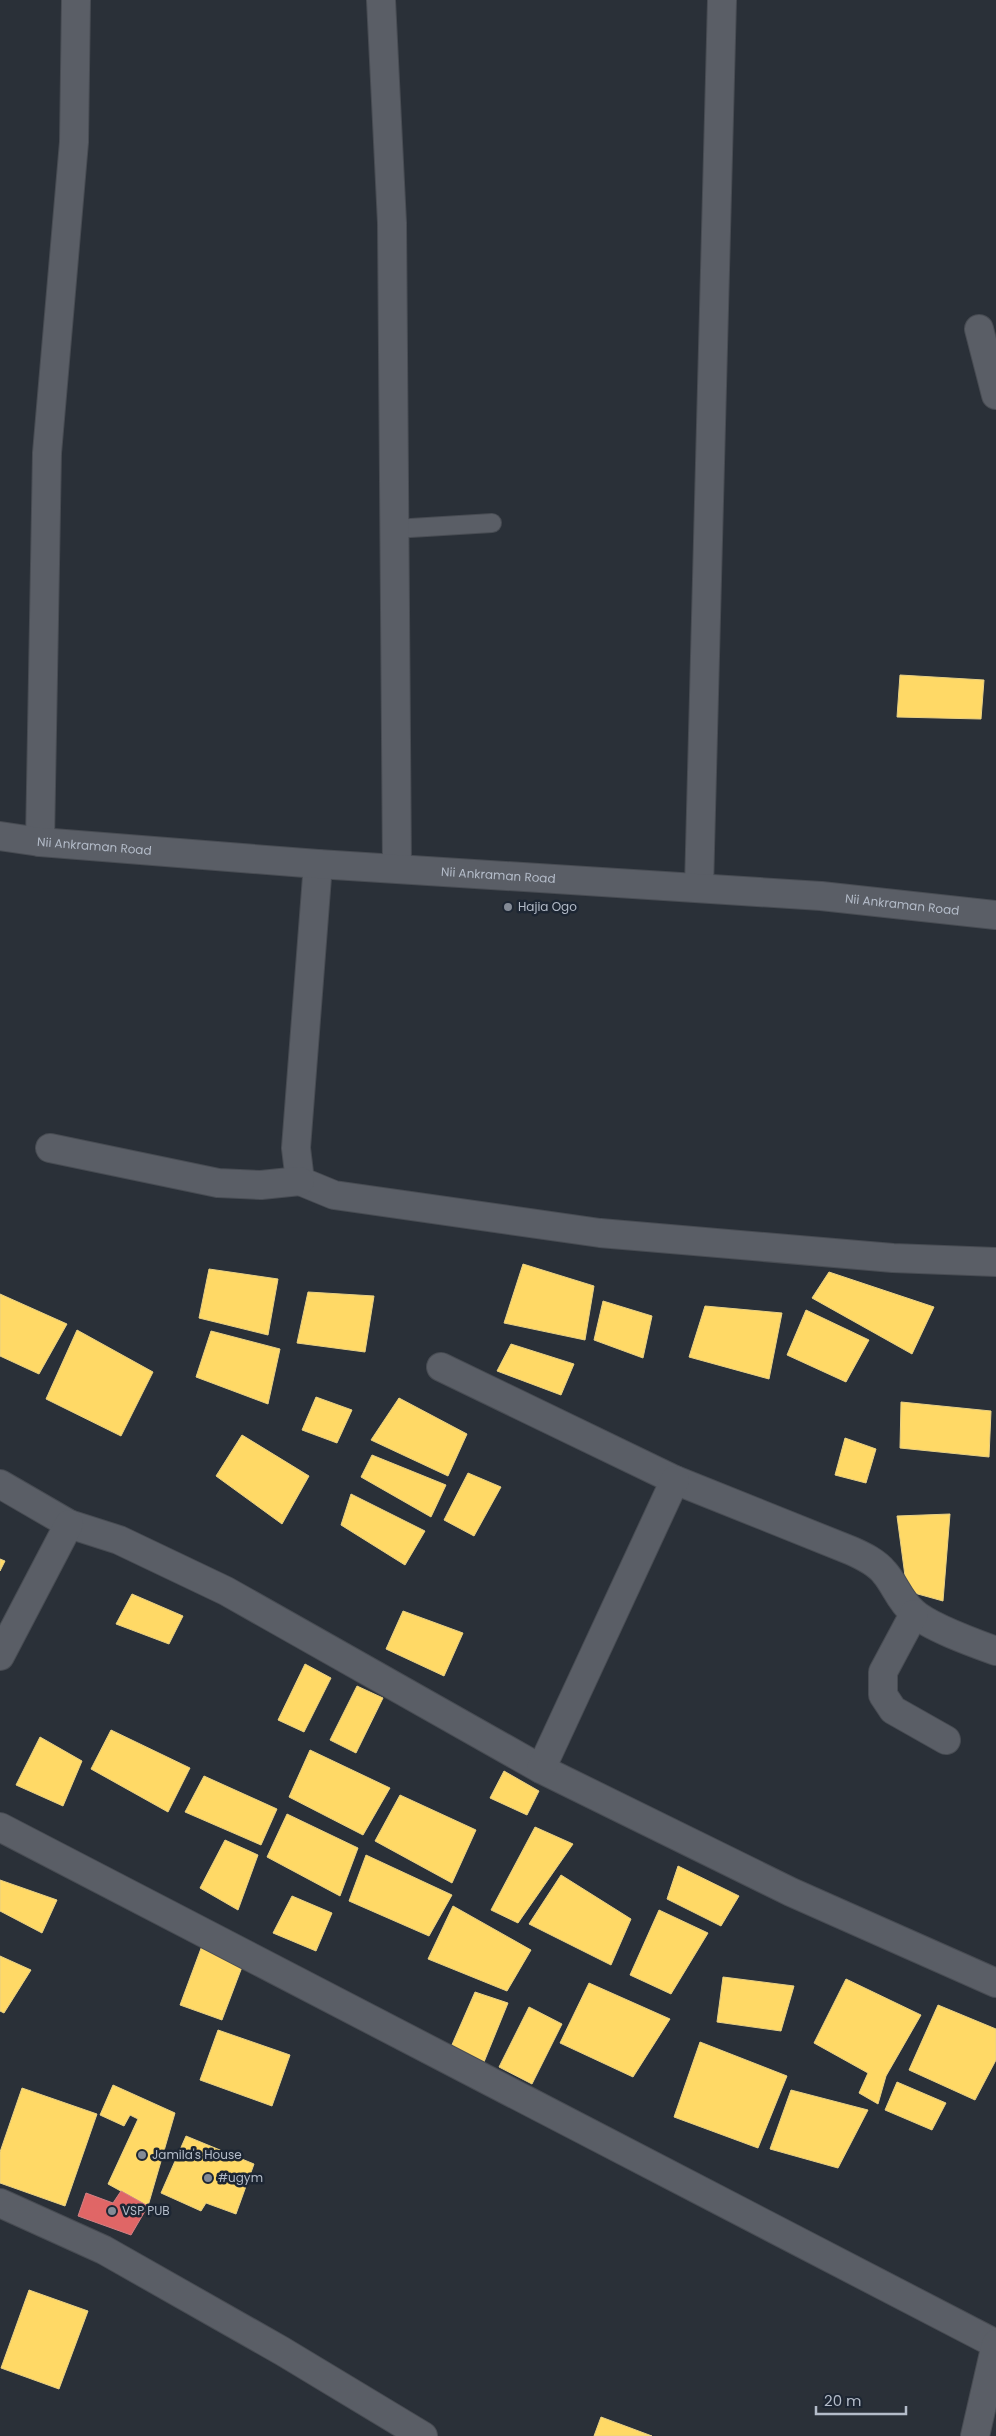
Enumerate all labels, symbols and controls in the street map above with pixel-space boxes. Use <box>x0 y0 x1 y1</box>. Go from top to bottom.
street label: Nii Ankraman Road <box>37 833 152 859</box>
street label: Nii Ankraman Road <box>441 863 556 887</box>
street label: Nii Ankraman Road <box>844 890 960 919</box>
place label: Hajia Ogo <box>518 898 577 915</box>
marker: Hajia Ogo <box>502 901 514 913</box>
place label: Jamila's House <box>152 2146 242 2163</box>
marker: Jamila's House <box>136 2149 148 2161</box>
place label: #ugym <box>218 2169 263 2186</box>
marker: #ugym <box>202 2172 214 2184</box>
place label: VSP PUB <box>122 2202 170 2219</box>
marker: VSP PUB <box>106 2205 118 2217</box>
scale bar <box>816 2384 906 2416</box>
text: 20 m <box>824 2390 862 2411</box>

